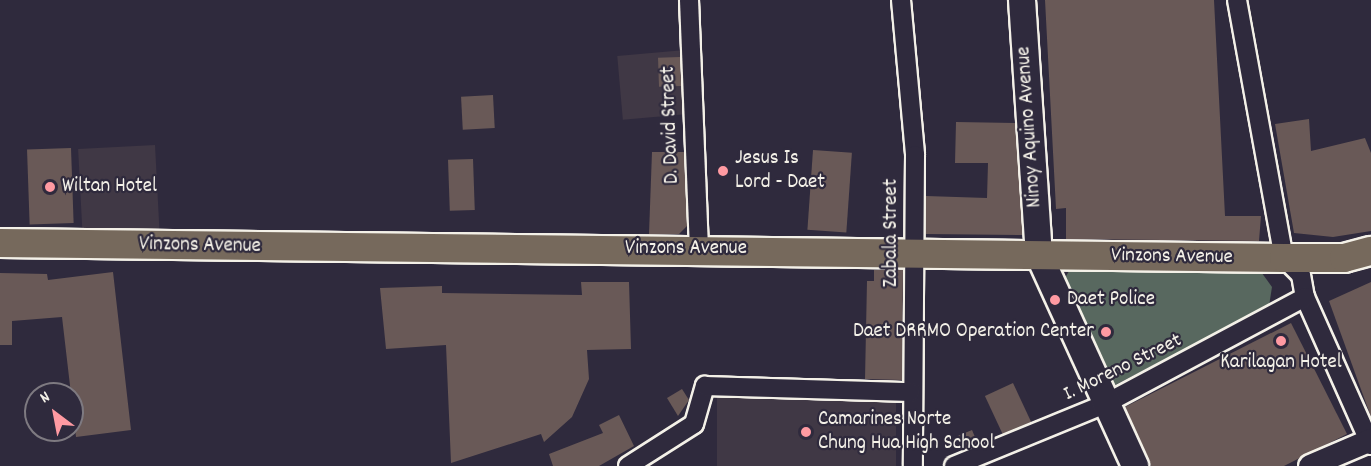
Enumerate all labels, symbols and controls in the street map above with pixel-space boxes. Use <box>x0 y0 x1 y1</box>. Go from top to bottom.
street label: Ninoy Aquino Avenue <box>1012 46 1048 208</box>
street label: D. David Street <box>656 66 686 184</box>
place label: Jesus Is Lord - Daet <box>735 146 825 196</box>
marker: Jesus Is Lord - Daet <box>716 164 730 178</box>
place label: Wiltan Hotel <box>62 174 157 200</box>
street label: Zabala Street <box>879 179 905 287</box>
marker: Wiltan Hotel <box>43 180 57 194</box>
street label: Vinzons Avenue <box>139 232 261 260</box>
street label: Vinzons Avenue <box>625 236 747 262</box>
street label: Vinzons Avenue <box>1111 243 1233 271</box>
place label: Daet Police <box>1067 287 1155 313</box>
marker: Daet Police <box>1048 293 1062 307</box>
place label: Daet DRRMO Operation Center <box>853 319 1094 345</box>
marker: Daet DRRMO Operation Center <box>1099 325 1113 339</box>
street label: I. Moreno Street <box>1060 329 1186 407</box>
marker: Karilagan Hotel <box>1274 334 1288 348</box>
place label: Karilagan Hotel <box>1220 350 1342 376</box>
north arrow <box>24 382 84 442</box>
text: N <box>36 386 55 410</box>
place label: Camarines Norte Chung Hua High School <box>818 407 994 457</box>
marker: Camarines Norte Chung Hua High School <box>799 425 813 439</box>

